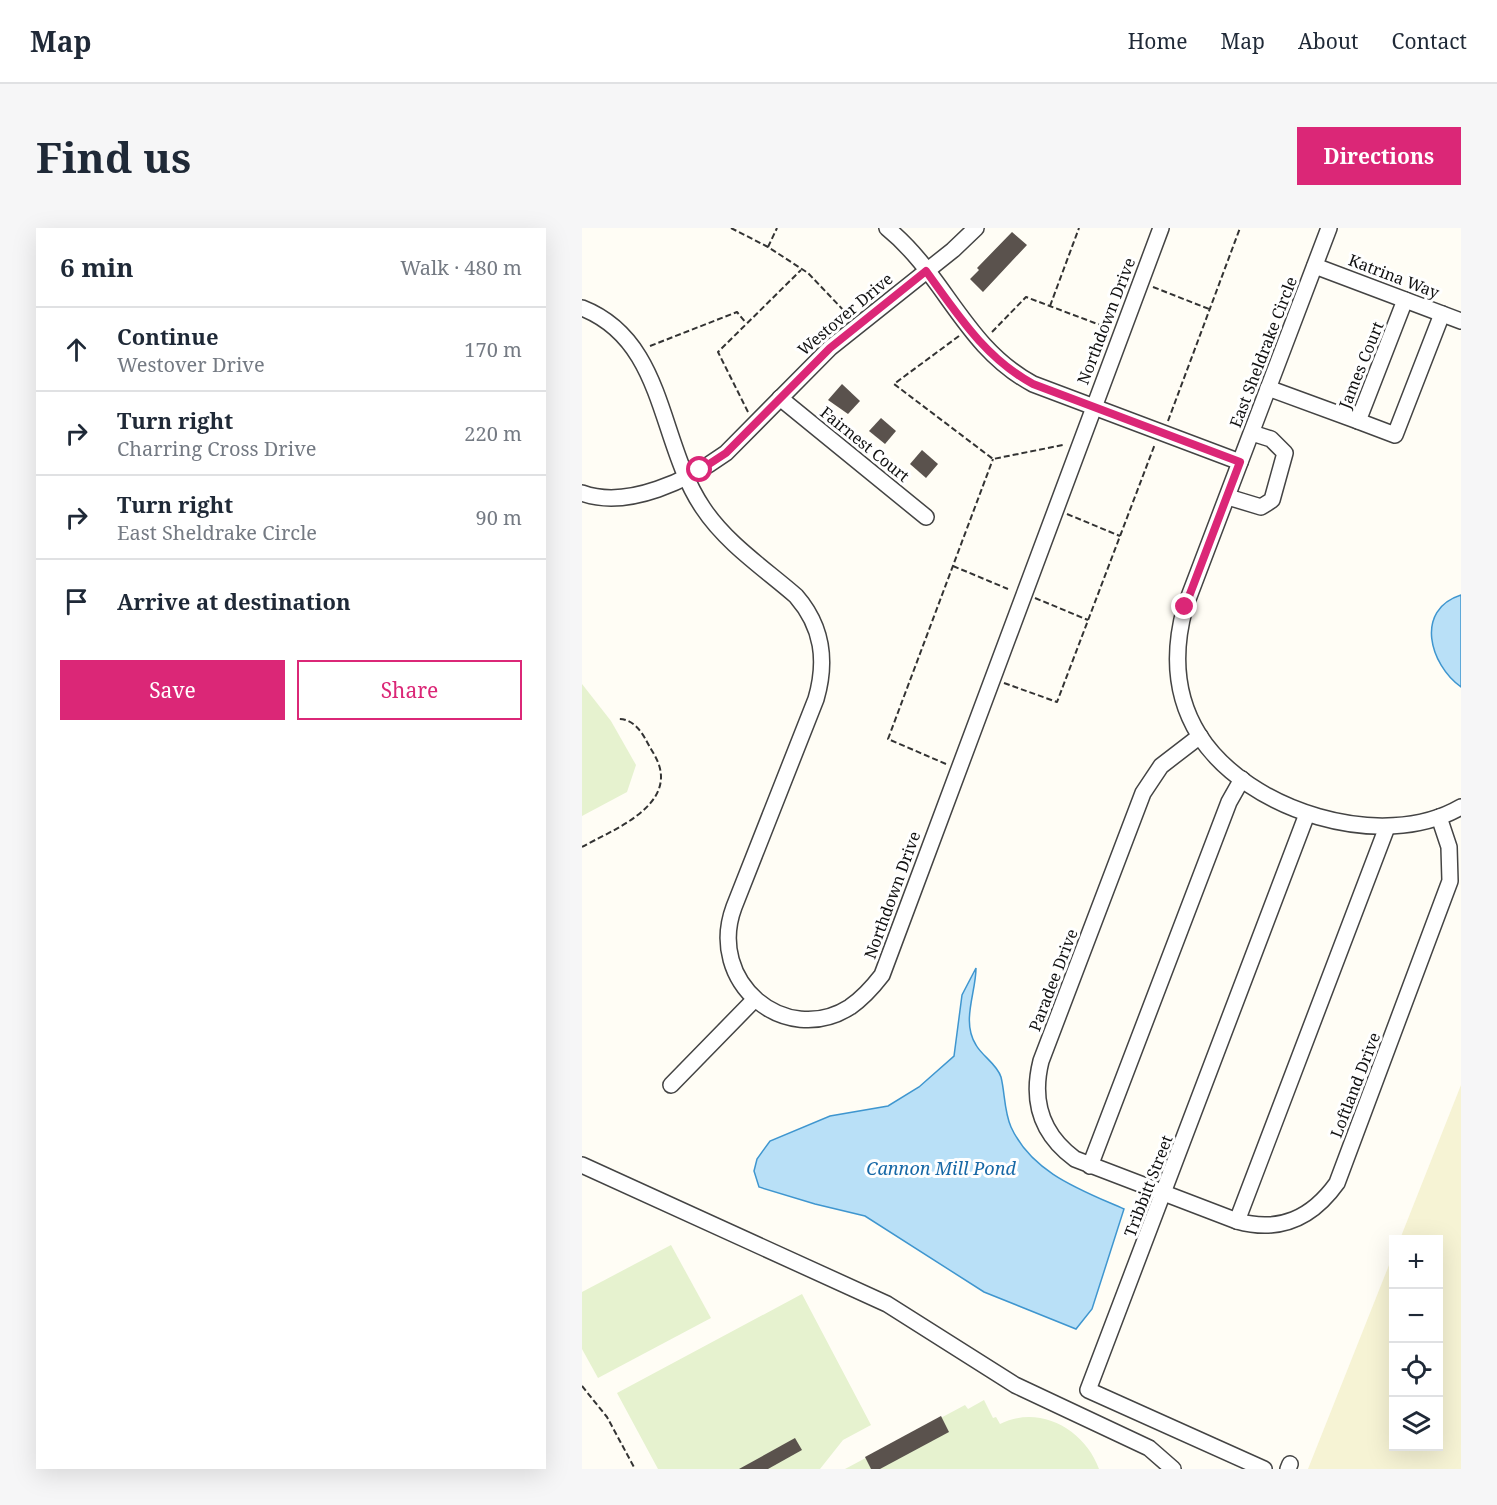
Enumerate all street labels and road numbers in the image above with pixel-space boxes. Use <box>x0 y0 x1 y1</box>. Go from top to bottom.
street label: Katrina Way <box>1346 249 1443 304</box>
street label: Northdown Drive <box>1072 254 1140 388</box>
street label: Westover Drive <box>793 268 897 360</box>
street label: East Sheldrake Circle <box>1224 273 1302 431</box>
street label: James Court <box>1333 318 1389 413</box>
street label: Fairnest Court <box>816 401 914 487</box>
street label: Northdown Drive <box>859 828 925 962</box>
street label: Paradee Drive <box>1023 926 1083 1034</box>
street label: Loftland Drive <box>1325 1029 1385 1141</box>
street label: Tribbitt Street <box>1119 1132 1178 1240</box>

